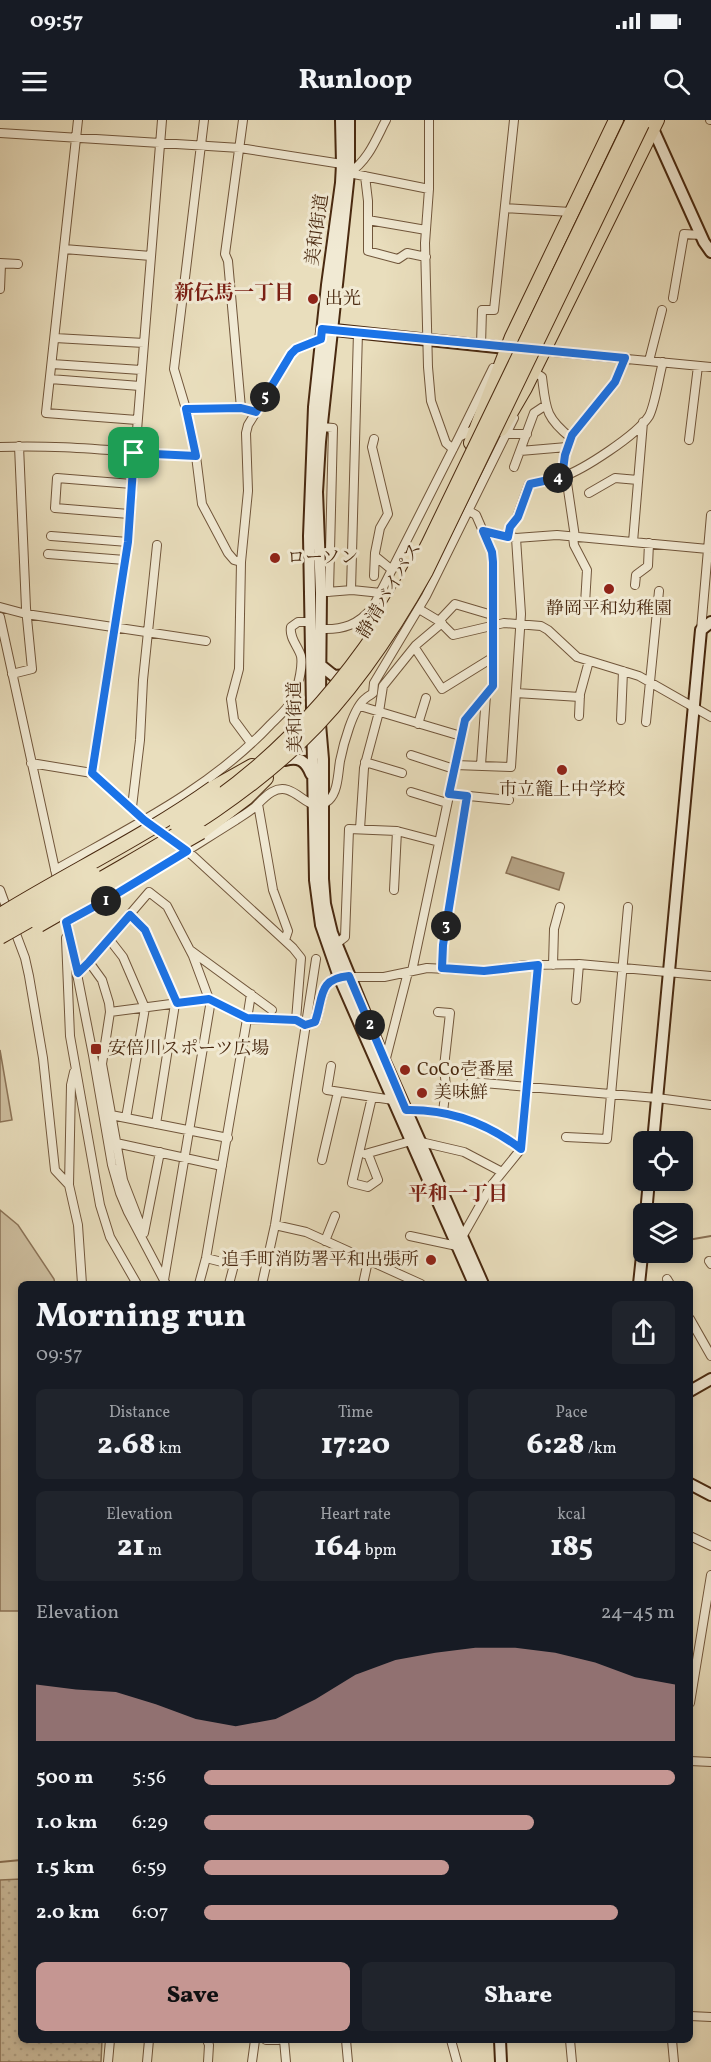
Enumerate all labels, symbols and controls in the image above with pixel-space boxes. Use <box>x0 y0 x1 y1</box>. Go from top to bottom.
text: 09:57 <box>30 6 83 37</box>
text: Runloop <box>299 62 412 100</box>
icon: menu <box>18 65 51 98</box>
icon: search <box>660 65 693 98</box>
street label: 美和街道 <box>301 193 335 267</box>
district label: 新伝馬一丁目 <box>174 280 294 308</box>
place label: 出光 <box>325 287 361 312</box>
marker: 出光 <box>306 292 320 306</box>
pin: 5 <box>250 382 280 412</box>
text: 5 <box>261 386 269 408</box>
pin <box>108 427 159 478</box>
icon: arrive <box>117 436 150 469</box>
pin: 4 <box>543 463 573 493</box>
text: 4 <box>553 467 563 489</box>
street label: 静清バイパス <box>352 538 428 644</box>
place label: ローソン <box>287 546 358 571</box>
marker: ローソン <box>268 551 282 565</box>
marker: 静岡平和幼稚園 <box>602 582 616 596</box>
place label: 静岡平和幼稚園 <box>546 597 672 622</box>
street label: 美和街道 <box>283 681 309 753</box>
marker: 市立籠上中学校 <box>555 763 569 777</box>
place label: 市立籠上中学校 <box>499 778 625 803</box>
pin: 1 <box>91 886 121 916</box>
text: 1 <box>103 890 109 912</box>
pin: 3 <box>431 911 461 941</box>
text: 3 <box>442 915 450 937</box>
pin: 2 <box>355 1010 385 1040</box>
text: 2 <box>366 1014 374 1036</box>
place label: 安倍川スポーツ広場 <box>108 1037 269 1062</box>
marker: 安倍川スポーツ広場 <box>89 1042 103 1056</box>
place label: CoCo壱番屋 <box>417 1058 514 1083</box>
marker: CoCo壱番屋 <box>398 1063 412 1077</box>
place label: 美味鮮 <box>434 1081 488 1106</box>
marker: 美味鮮 <box>415 1086 429 1100</box>
map controls <box>633 1131 693 1263</box>
button: locate <box>633 1131 693 1191</box>
district label: 平和一丁目 <box>408 1181 508 1209</box>
button: layers <box>633 1203 693 1263</box>
place label: 追手町消防署平和出張所 <box>221 1248 419 1273</box>
marker: 追手町消防署平和出張所 <box>424 1253 438 1267</box>
text: Morning run <box>36 1295 246 1341</box>
button: share <box>612 1301 675 1364</box>
text: 09:57 <box>36 1341 83 1369</box>
text: Distance <box>109 1402 170 1424</box>
text: Time <box>338 1402 373 1424</box>
text: Pace <box>555 1402 588 1424</box>
text: 2.68 <box>97 1424 156 1466</box>
text: 17:20 <box>321 1424 390 1466</box>
text: 6:28 <box>526 1424 585 1466</box>
text: km <box>156 1438 182 1460</box>
text: /km <box>585 1438 617 1460</box>
text: Elevation <box>106 1504 173 1526</box>
text: Heart rate <box>320 1504 391 1526</box>
text: kcal <box>557 1504 586 1526</box>
text: 21 <box>117 1526 145 1568</box>
text: 164 <box>314 1526 361 1568</box>
text: 185 <box>550 1526 593 1568</box>
text: m <box>145 1540 162 1562</box>
text: bpm <box>361 1540 397 1562</box>
text: Elevation <box>36 1599 119 1627</box>
text: 24–45 m <box>601 1599 675 1627</box>
text: 500 m <box>36 1764 94 1792</box>
text: 5:56 <box>132 1764 166 1792</box>
text: 1.0 km <box>36 1809 98 1837</box>
text: 6:29 <box>132 1809 168 1837</box>
text: 1.5 km <box>36 1854 95 1882</box>
text: 6:59 <box>132 1854 166 1882</box>
text: 2.0 km <box>36 1899 100 1927</box>
text: 6:07 <box>132 1899 169 1927</box>
button: Save <box>36 1962 350 2031</box>
button: Share <box>362 1962 675 2031</box>

